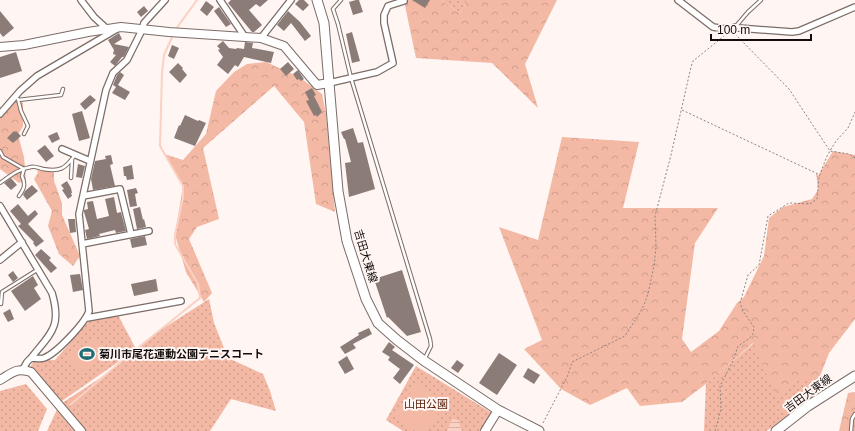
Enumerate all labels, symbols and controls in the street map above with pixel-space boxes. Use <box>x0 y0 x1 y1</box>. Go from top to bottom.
scale bar <box>711 16 811 42</box>
text: 100 m <box>717 23 750 37</box>
street label: 吉田大東線 <box>352 228 380 284</box>
sports icon: 菊川市尾花運動公園テニスコート <box>78 345 96 363</box>
place label: 菊川市尾花運動公園テニスコート <box>99 348 264 360</box>
street label: 吉田大東線 <box>782 372 834 414</box>
park label: 山田公園 <box>404 398 448 410</box>

